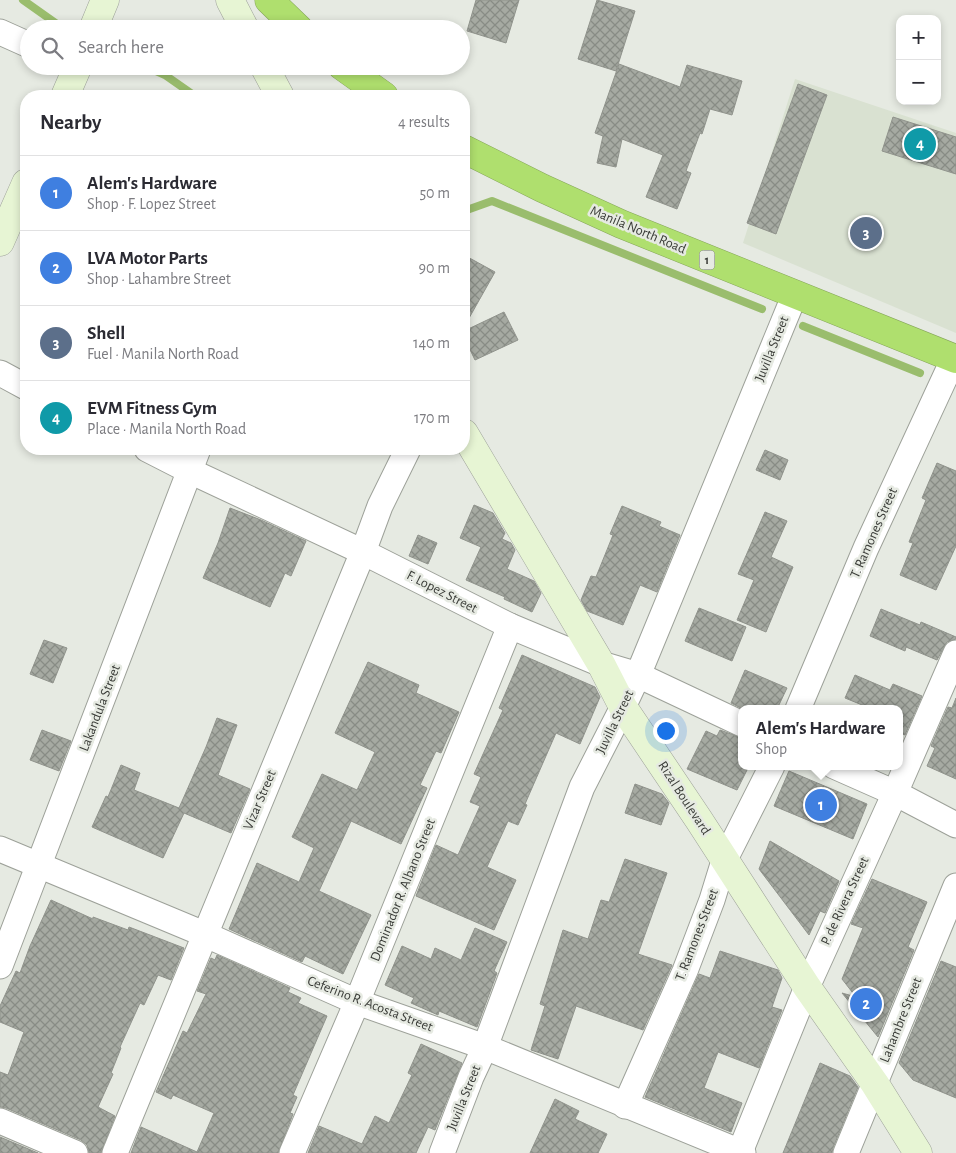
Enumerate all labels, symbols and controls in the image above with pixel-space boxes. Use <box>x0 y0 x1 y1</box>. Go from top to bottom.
map controls <box>896 15 941 105</box>
button: + <box>896 15 941 60</box>
search box <box>20 20 470 75</box>
icon: search <box>38 34 66 62</box>
text: Search here <box>78 38 164 57</box>
button: − <box>896 60 941 105</box>
text: Nearby <box>40 112 101 133</box>
text: 4 results <box>398 114 450 130</box>
pin: 4 <box>904 125 936 163</box>
text: Alem's Hardware <box>87 174 217 193</box>
text: 1 <box>53 185 59 201</box>
text: 50 m <box>419 185 450 201</box>
text: Shop · F. Lopez Street <box>87 196 216 212</box>
street label: Manila North Road <box>588 204 688 256</box>
pin: 3 <box>850 214 882 252</box>
text: LVA Motor Parts <box>87 249 208 268</box>
road number: 1 <box>700 250 714 270</box>
text: 2 <box>52 260 60 276</box>
text: 90 m <box>419 260 450 276</box>
text: Shop · Lahambre Street <box>87 271 231 287</box>
street label: Juvilla Street <box>753 314 792 384</box>
text: Shell <box>87 324 125 343</box>
text: 3 <box>53 335 59 351</box>
text: 140 m <box>413 335 450 351</box>
text: Fuel · Manila North Road <box>87 346 239 362</box>
text: EVM Fitness Gym <box>87 399 217 418</box>
text: 4 <box>52 410 60 426</box>
text: 170 m <box>414 410 450 426</box>
text: Place · Manila North Road <box>87 421 246 437</box>
street label: T. Ramones Street <box>848 485 900 580</box>
street label: F. Lopez Street <box>404 568 480 616</box>
street label: Lakandula Street <box>77 662 123 753</box>
street label: Juvilla Street <box>594 687 637 756</box>
popup <box>738 705 903 770</box>
your location <box>653 718 679 744</box>
text: Alem's Hardware <box>755 719 886 738</box>
text: Shop <box>755 741 787 757</box>
street label: Rizal Boulevard <box>655 759 713 837</box>
street label: Vizar Street <box>241 768 279 832</box>
pin: 1 <box>805 786 837 824</box>
street label: Dominador R. Albano Street <box>368 816 438 963</box>
street label: P. de Rivera Street <box>818 854 872 947</box>
street label: T. Ramones Street <box>673 887 721 983</box>
street label: Ceferino R. Acosta Street <box>305 974 435 1035</box>
street label: Lahambre Street <box>878 975 925 1065</box>
pin: 2 <box>850 985 882 1023</box>
street label: Juvilla Street <box>445 1063 484 1133</box>

